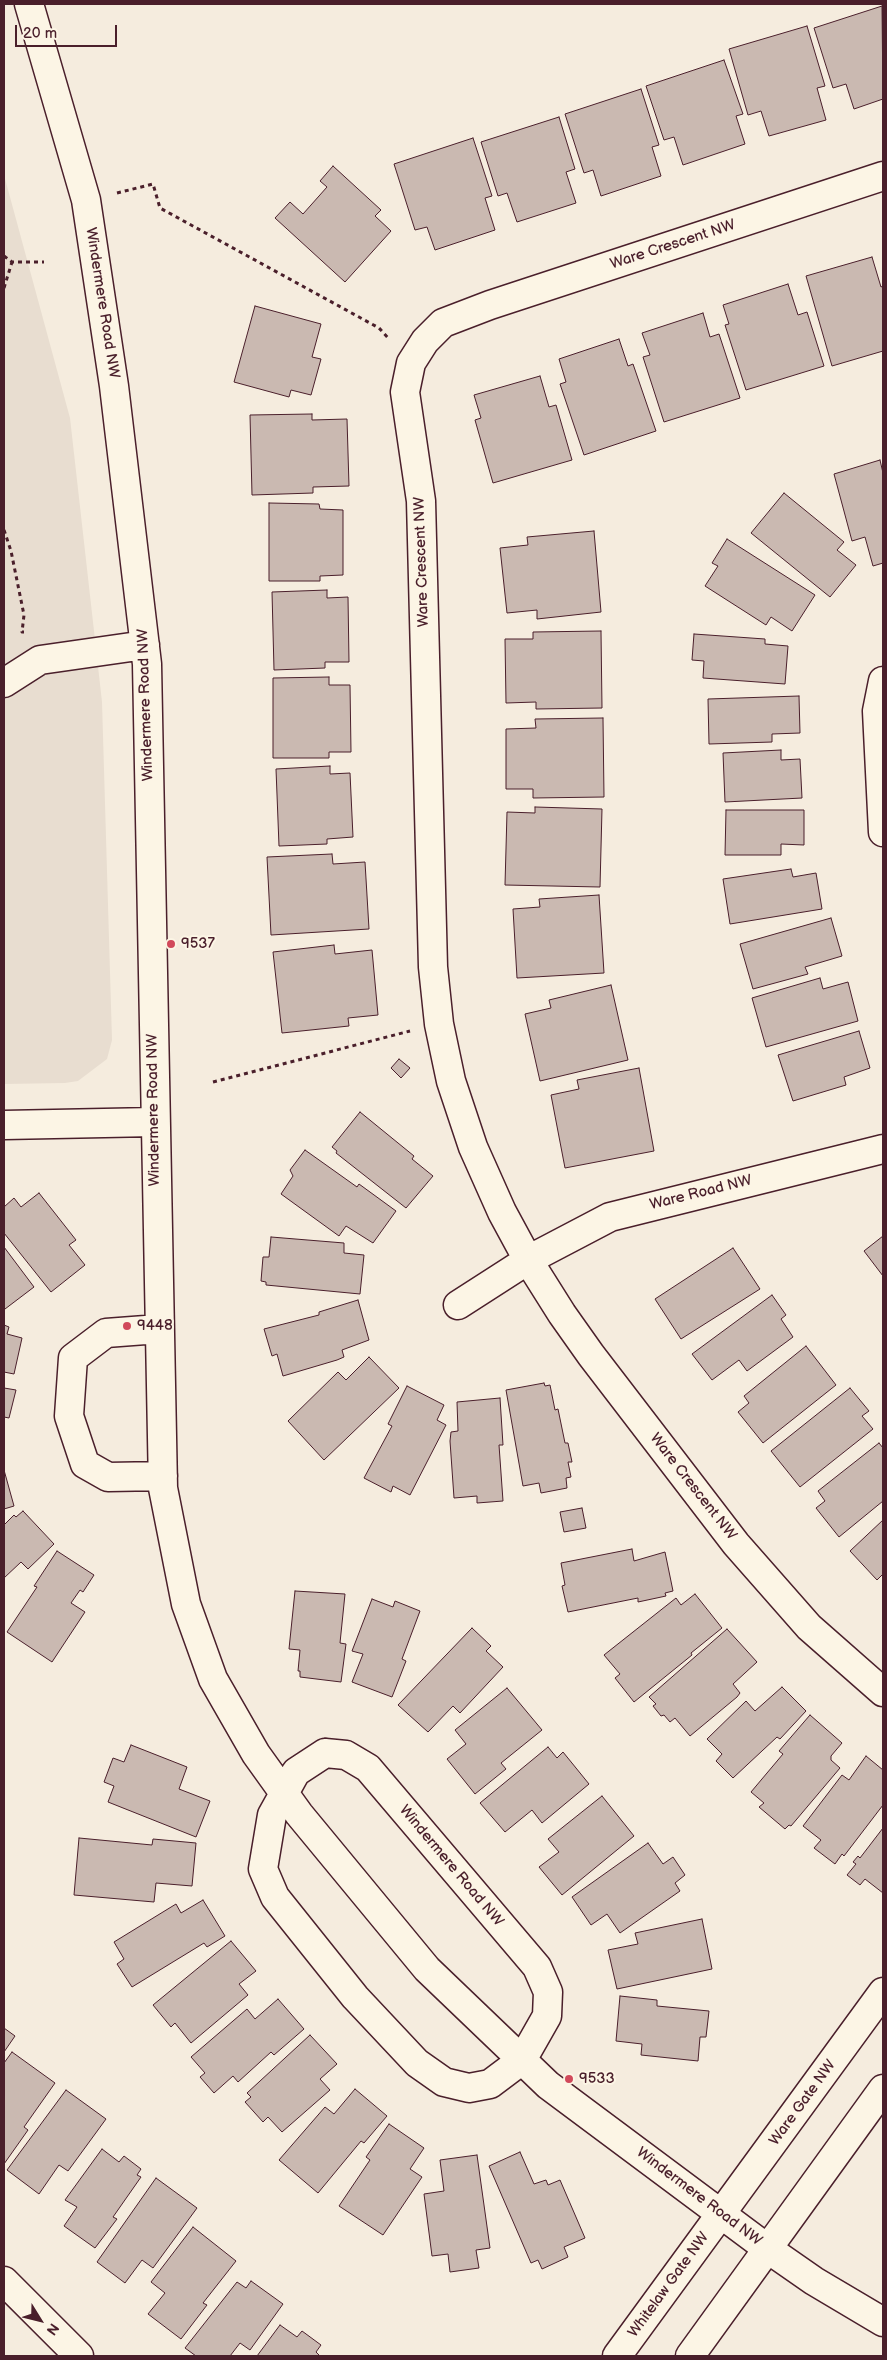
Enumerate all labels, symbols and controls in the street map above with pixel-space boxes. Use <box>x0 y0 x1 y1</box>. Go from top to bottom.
scale bar <box>18 15 120 47</box>
text: 20 m <box>23 24 57 43</box>
street label: Ware Crescent NW <box>608 216 738 274</box>
street label: Windermere Road NW <box>81 226 123 380</box>
street label: Ware Crescent NW <box>411 496 433 628</box>
street label: Windermere Road NW <box>134 628 158 782</box>
place label: 9537 <box>181 935 215 953</box>
marker: 9537 <box>165 938 177 950</box>
street label: Windermere Road NW <box>144 1034 164 1186</box>
street label: Ware Road NW <box>648 1172 754 1214</box>
place label: 9448 <box>137 1317 173 1335</box>
marker: 9448 <box>121 1320 133 1332</box>
street label: Ware Crescent NW <box>646 1430 740 1544</box>
street label: Windermere Road NW <box>395 1802 507 1930</box>
street label: Ware Gate NW <box>766 2057 840 2149</box>
place label: 9533 <box>579 2070 615 2088</box>
marker: 9533 <box>563 2073 575 2085</box>
street label: Windermere Road NW <box>633 2144 765 2250</box>
street label: Whitelaw Gate NW <box>625 2229 713 2341</box>
north arrow <box>15 2295 65 2345</box>
text: N <box>43 2320 63 2338</box>

